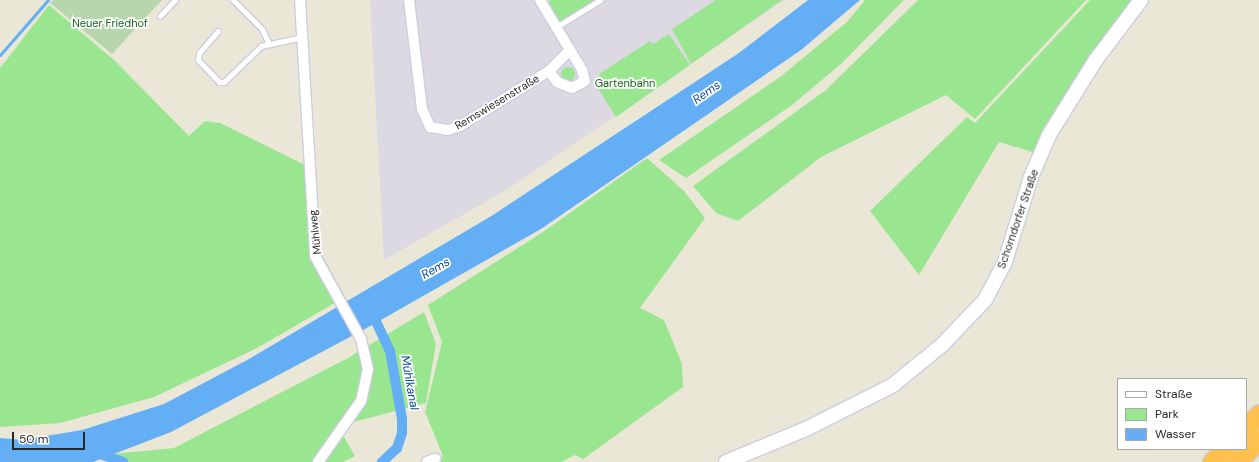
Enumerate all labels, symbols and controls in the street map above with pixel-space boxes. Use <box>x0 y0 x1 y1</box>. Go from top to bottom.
park label: Neuer Friedhof <box>72 16 148 30</box>
street label: Remswiesenstraße <box>452 72 542 132</box>
park label: Gartenbahn <box>595 76 655 90</box>
water label: Rems <box>690 78 724 108</box>
street label: Schorndorfer Straße <box>995 168 1041 270</box>
street label: Mühlweg <box>306 209 324 255</box>
water label: Rems <box>419 255 453 283</box>
water label: Mühlkanal <box>397 355 421 411</box>
legend <box>1117 378 1247 450</box>
text: Straße <box>1155 386 1192 402</box>
text: Park <box>1155 406 1179 422</box>
scale bar <box>14 424 87 450</box>
text: Wasser <box>1155 426 1196 442</box>
text: 50 m <box>19 431 48 447</box>

